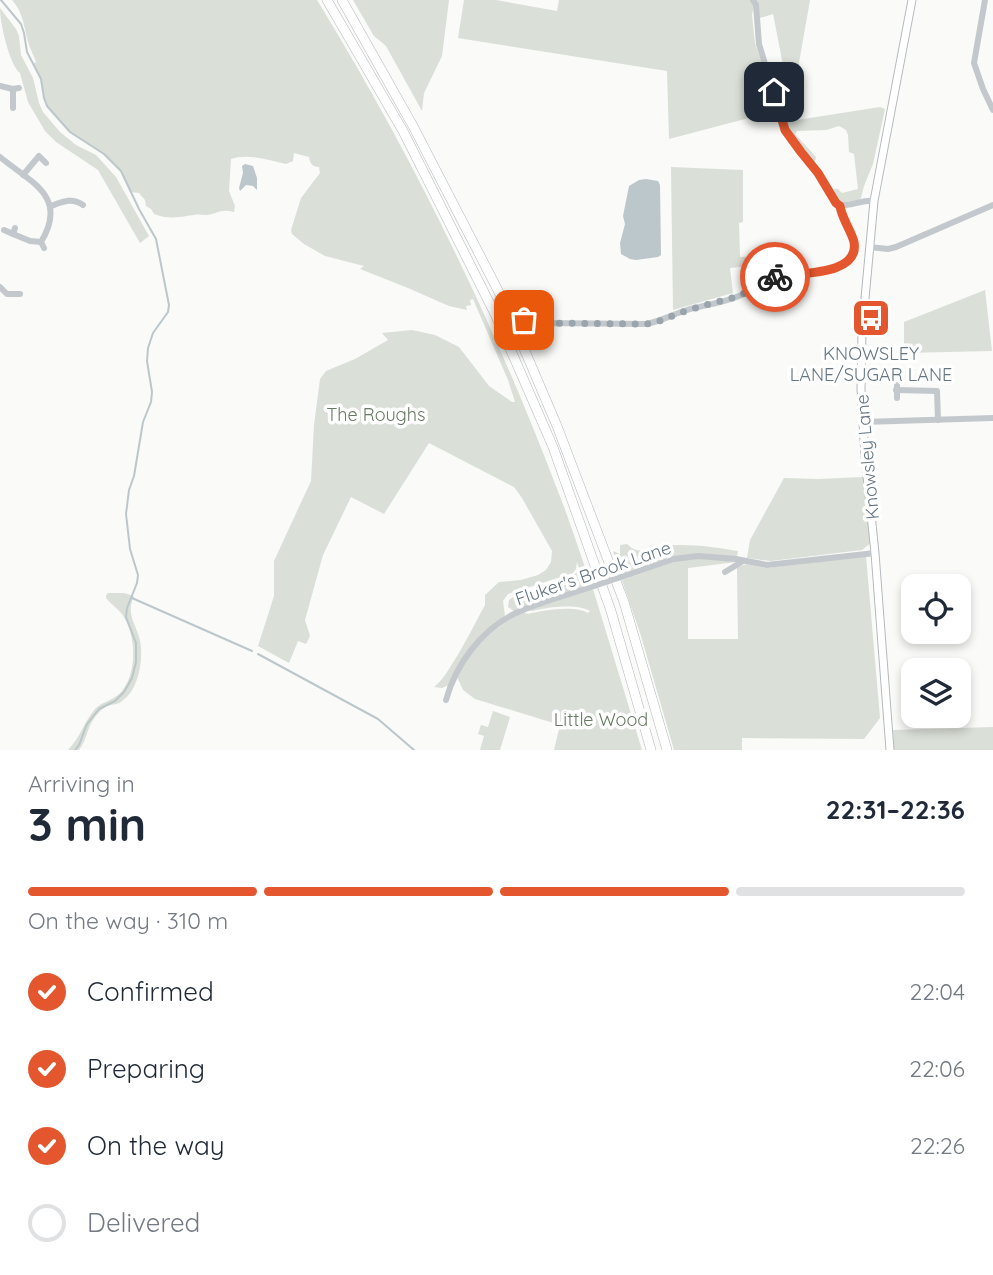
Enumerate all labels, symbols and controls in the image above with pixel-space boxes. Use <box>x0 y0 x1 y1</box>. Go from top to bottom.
pin <box>744 62 804 122</box>
icon: home <box>755 73 793 111</box>
courier <box>740 242 810 312</box>
icon: bike <box>756 258 794 296</box>
pin <box>494 290 554 350</box>
bus stop icon: KNOWSLEY LANE/SUGAR LANE <box>850 297 892 339</box>
icon: bag <box>505 301 543 339</box>
place label: KNOWSLEY LANE/SUGAR LANE <box>790 342 952 386</box>
street label: Knowsley Lane <box>850 394 884 520</box>
park label: The Roughs <box>327 403 425 426</box>
street label: Fluker's Brook Lane <box>512 536 674 610</box>
map controls <box>901 574 971 728</box>
button: locate <box>901 574 971 644</box>
button: layers <box>901 658 971 728</box>
park label: Little Wood <box>554 708 648 731</box>
text: Arriving in <box>28 769 135 798</box>
text: 22:31–22:36 <box>826 793 965 826</box>
text: 3 min <box>28 795 146 853</box>
text: On the way · 310 m <box>28 906 228 935</box>
icon: check <box>28 973 66 1011</box>
text: Confirmed <box>87 975 214 1008</box>
text: 22:04 <box>909 977 965 1006</box>
icon: check <box>28 1050 66 1088</box>
text: Preparing <box>87 1052 205 1085</box>
text: 22:06 <box>909 1054 965 1083</box>
icon: check <box>28 1127 66 1165</box>
text: On the way <box>87 1129 225 1162</box>
text: 22:26 <box>910 1131 965 1160</box>
text: Delivered <box>87 1206 200 1239</box>

